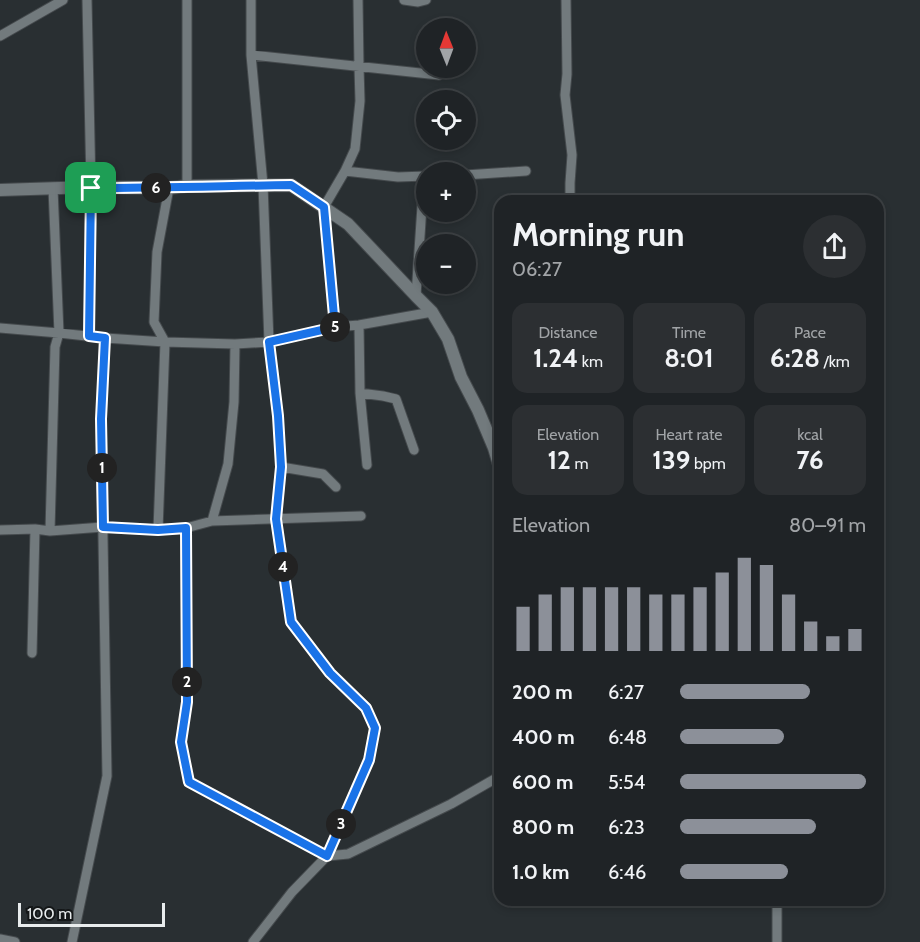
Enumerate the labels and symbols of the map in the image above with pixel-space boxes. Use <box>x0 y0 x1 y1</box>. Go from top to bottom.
north arrow <box>416 18 476 78</box>
pin <box>65 162 116 213</box>
pin: 6 <box>141 173 171 203</box>
pin: 5 <box>320 312 350 342</box>
pin: 1 <box>87 453 117 483</box>
pin: 4 <box>268 552 298 582</box>
pin: 2 <box>172 667 202 697</box>
pin: 3 <box>326 809 356 839</box>
scale bar <box>18 900 165 928</box>

